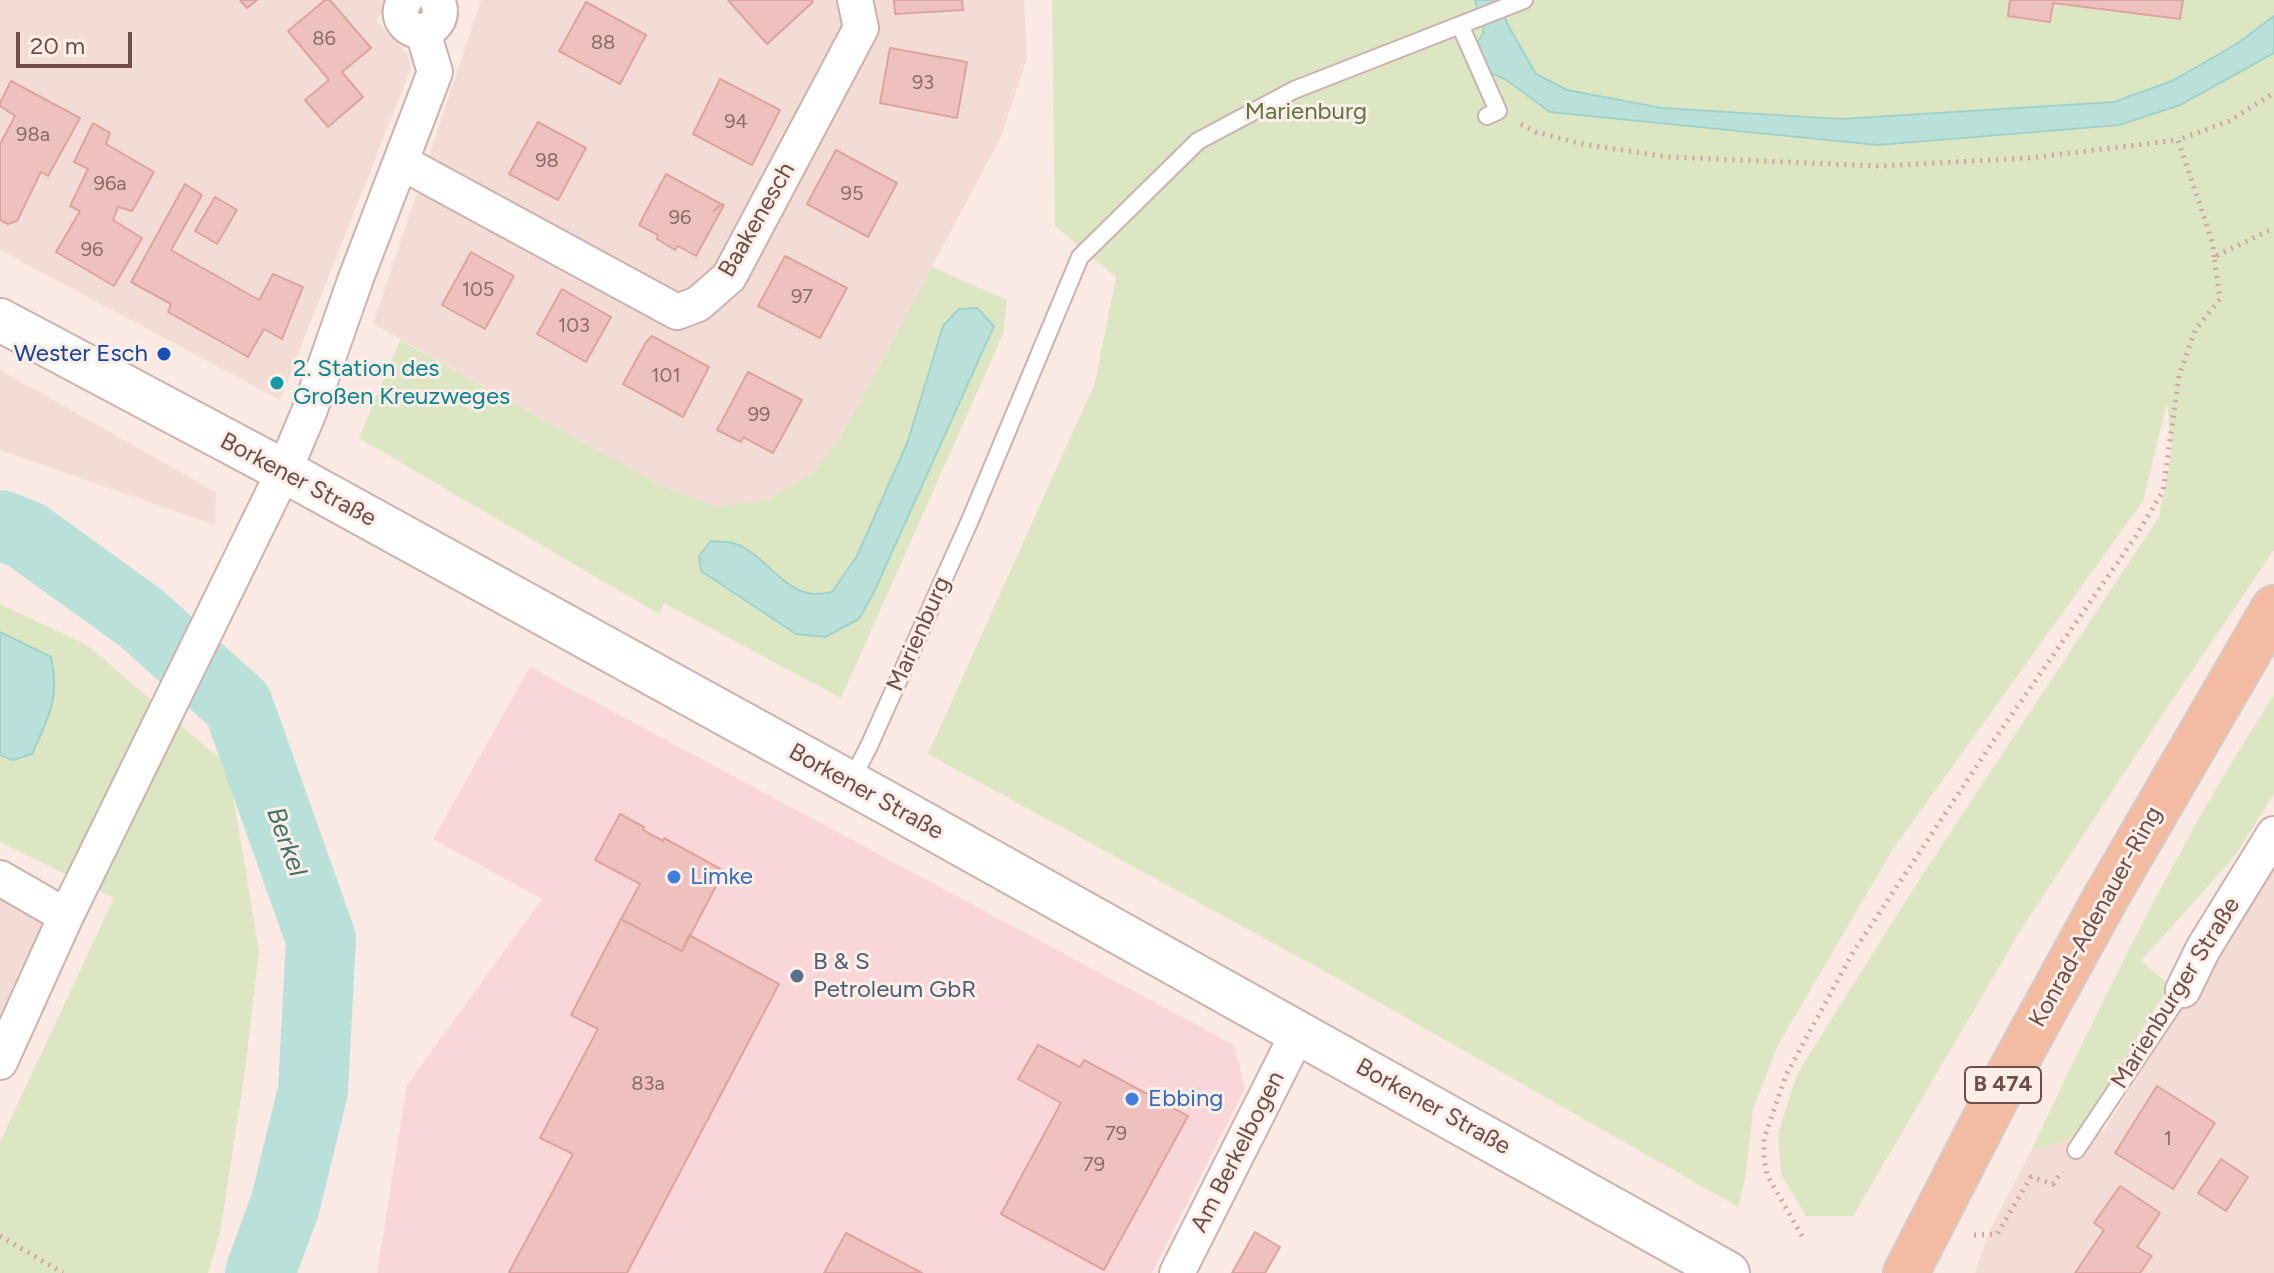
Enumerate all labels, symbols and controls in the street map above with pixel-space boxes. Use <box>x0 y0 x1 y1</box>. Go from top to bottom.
scale bar <box>20 16 136 66</box>
house number: 86 <box>312 27 336 51</box>
text: 20 m <box>30 31 85 60</box>
house number: 88 <box>591 31 615 55</box>
house number: 93 <box>912 71 934 95</box>
park label: Marienburg <box>1245 98 1367 126</box>
house number: 94 <box>724 110 748 134</box>
house number: 98a <box>16 123 50 147</box>
house number: 98 <box>535 149 559 173</box>
street label: Baakenesch <box>713 158 801 282</box>
house number: 96a <box>94 172 126 196</box>
house number: 95 <box>841 182 863 206</box>
house number: 96 <box>669 206 691 230</box>
house number: 96 <box>81 238 103 262</box>
house number: 105 <box>462 278 494 302</box>
house number: 97 <box>791 285 813 309</box>
house number: 103 <box>558 314 590 338</box>
place label: Wester Esch <box>14 340 148 368</box>
marker: Wester Esch <box>155 345 173 363</box>
place label: 2. Station des Großen Kreuzweges <box>293 355 510 411</box>
house number: 101 <box>651 364 681 388</box>
marker: 2. Station des Großen Kreuzweges <box>268 374 286 392</box>
house number: 99 <box>748 403 770 427</box>
street label: Borkener Straße <box>215 427 381 533</box>
street label: Marienburg <box>881 572 957 696</box>
street label: Borkener Straße <box>784 738 948 846</box>
street label: Konrad-Adenauer-Ring <box>2023 802 2169 1032</box>
water label: Berkel <box>259 803 313 881</box>
place label: Limke <box>690 863 753 891</box>
marker: Limke <box>665 868 683 886</box>
street label: Marienburger Straße <box>2105 892 2247 1094</box>
place label: B & S Petroleum GbR <box>813 948 976 1004</box>
marker: B & S Petroleum GbR <box>788 967 806 985</box>
street label: Borkener Straße <box>1351 1053 1515 1161</box>
street label: Am Berkelbogen <box>1185 1067 1291 1237</box>
road number: B 474 <box>1965 1067 2041 1103</box>
house number: 83a <box>631 1072 665 1096</box>
place label: Ebbing <box>1148 1085 1223 1113</box>
marker: Ebbing <box>1123 1090 1141 1108</box>
house number: 79 <box>1105 1122 1127 1146</box>
house number: 1 <box>2164 1127 2172 1151</box>
house number: 79 <box>1083 1153 1105 1177</box>

